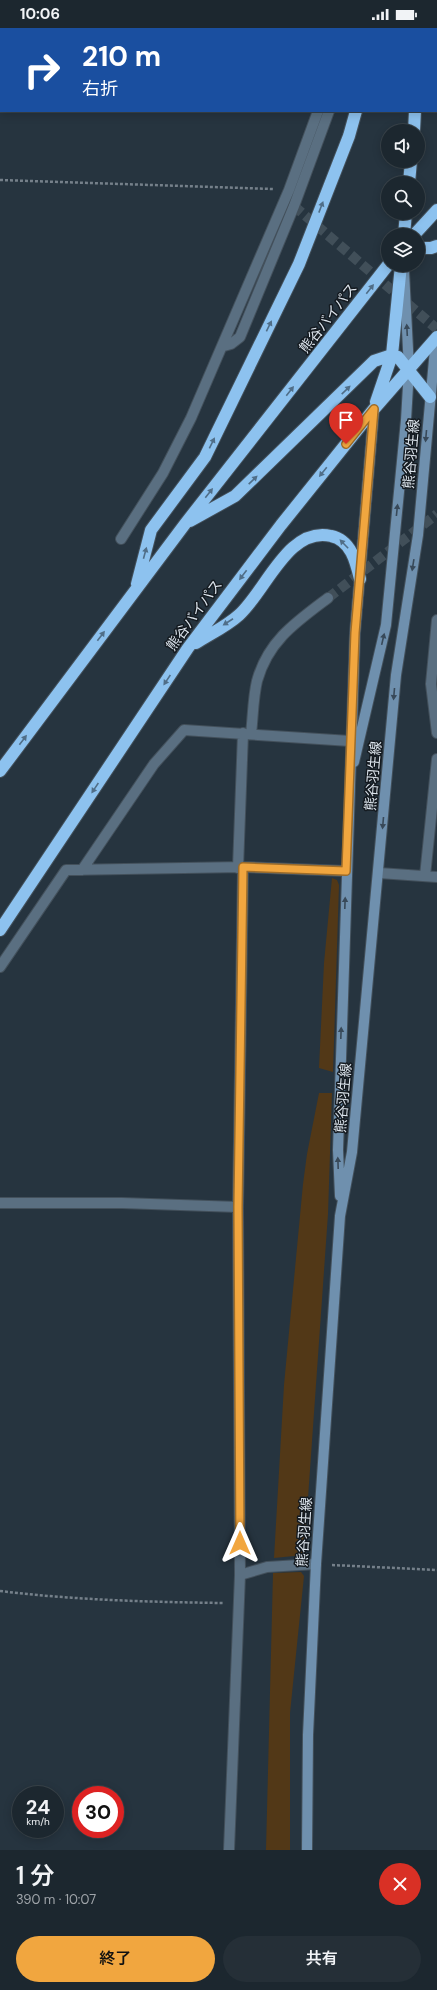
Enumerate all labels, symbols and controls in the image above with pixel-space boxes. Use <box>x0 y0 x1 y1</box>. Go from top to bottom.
text: 10:06 <box>20 4 60 24</box>
text: 210 m <box>82 38 161 75</box>
icon: right <box>16 44 68 96</box>
text: 右折 <box>82 77 118 101</box>
map controls <box>381 124 425 272</box>
button: sound <box>381 124 425 168</box>
button: search <box>381 176 425 220</box>
one-way arrow <box>319 201 325 213</box>
button: layers <box>381 228 425 272</box>
street label: 熊谷バイパス <box>295 279 361 357</box>
one-way arrow <box>365 283 374 294</box>
one-way arrow <box>266 320 272 332</box>
one-way arrow <box>404 324 411 336</box>
one-way arrow <box>285 385 294 396</box>
one-way arrow <box>341 385 351 394</box>
pin <box>329 403 363 444</box>
icon: arrive <box>335 409 357 431</box>
street label: 熊谷羽生線 <box>399 418 423 490</box>
one-way arrow <box>423 430 430 442</box>
one-way arrow <box>209 437 215 449</box>
one-way arrow <box>319 466 327 477</box>
one-way arrow <box>248 475 258 485</box>
one-way arrow <box>205 488 214 499</box>
one-way arrow <box>394 504 401 516</box>
one-way arrow <box>339 539 349 549</box>
one-way arrow <box>142 547 148 559</box>
one-way arrow <box>410 559 416 571</box>
one-way arrow <box>239 569 247 580</box>
street label: 熊谷バイパス <box>162 576 226 654</box>
one-way arrow <box>222 618 233 626</box>
one-way arrow <box>97 630 106 641</box>
one-way arrow <box>380 633 386 645</box>
one-way arrow <box>163 674 171 685</box>
one-way arrow <box>391 688 397 700</box>
one-way arrow <box>19 734 28 745</box>
street label: 熊谷羽生線 <box>361 740 385 812</box>
one-way arrow <box>91 783 99 793</box>
one-way arrow <box>380 817 386 829</box>
one-way arrow <box>342 896 348 909</box>
one-way arrow <box>338 1026 344 1039</box>
street label: 熊谷羽生線 <box>331 1062 355 1134</box>
one-way arrow <box>335 1157 342 1169</box>
street label: 熊谷羽生線 <box>293 1496 315 1568</box>
position arrow <box>219 1522 261 1564</box>
speed limit sign: 30 <box>72 1786 124 1838</box>
text: 24 <box>26 1794 50 1820</box>
text: km/h <box>26 1815 50 1828</box>
text: 1 分 <box>16 1860 54 1891</box>
button: close <box>379 1863 421 1905</box>
text: 390 m · 10:07 <box>16 1891 96 1908</box>
button: 終了 <box>16 1936 215 1982</box>
button: 共有 <box>223 1936 421 1982</box>

